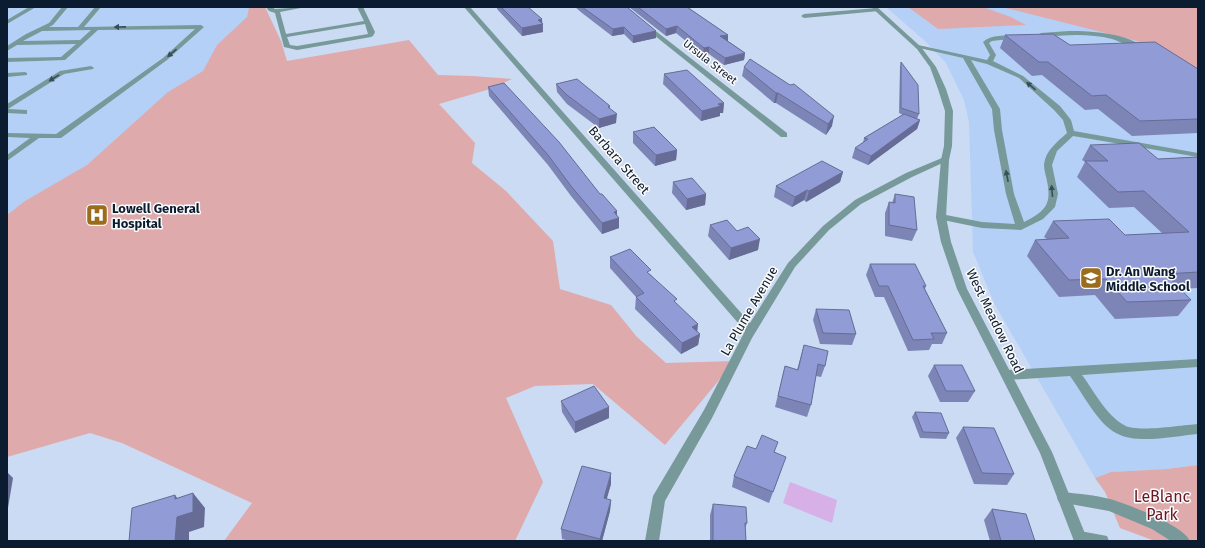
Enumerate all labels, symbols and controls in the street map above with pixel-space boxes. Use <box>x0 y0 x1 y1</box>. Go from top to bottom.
one-way arrow <box>113 24 126 30</box>
street label: Ursula Street <box>680 37 740 87</box>
one-way arrow <box>167 48 177 57</box>
one-way arrow <box>48 74 60 81</box>
one-way arrow <box>1026 82 1037 91</box>
street label: Barbara Street <box>585 123 653 197</box>
one-way arrow <box>1003 169 1009 182</box>
one-way arrow <box>1049 185 1056 197</box>
place label: Lowell General Hospital <box>112 201 200 231</box>
hospital icon: Lowell General Hospital <box>84 202 110 228</box>
street label: La Plume Avenue <box>717 264 781 358</box>
place label: Dr. An Wang Middle School <box>1106 264 1190 294</box>
school or university icon: Dr. An Wang Middle School <box>1078 265 1104 291</box>
street label: West Meadow Road <box>963 266 1027 376</box>
park label: LeBlanc Park <box>1134 487 1191 524</box>

